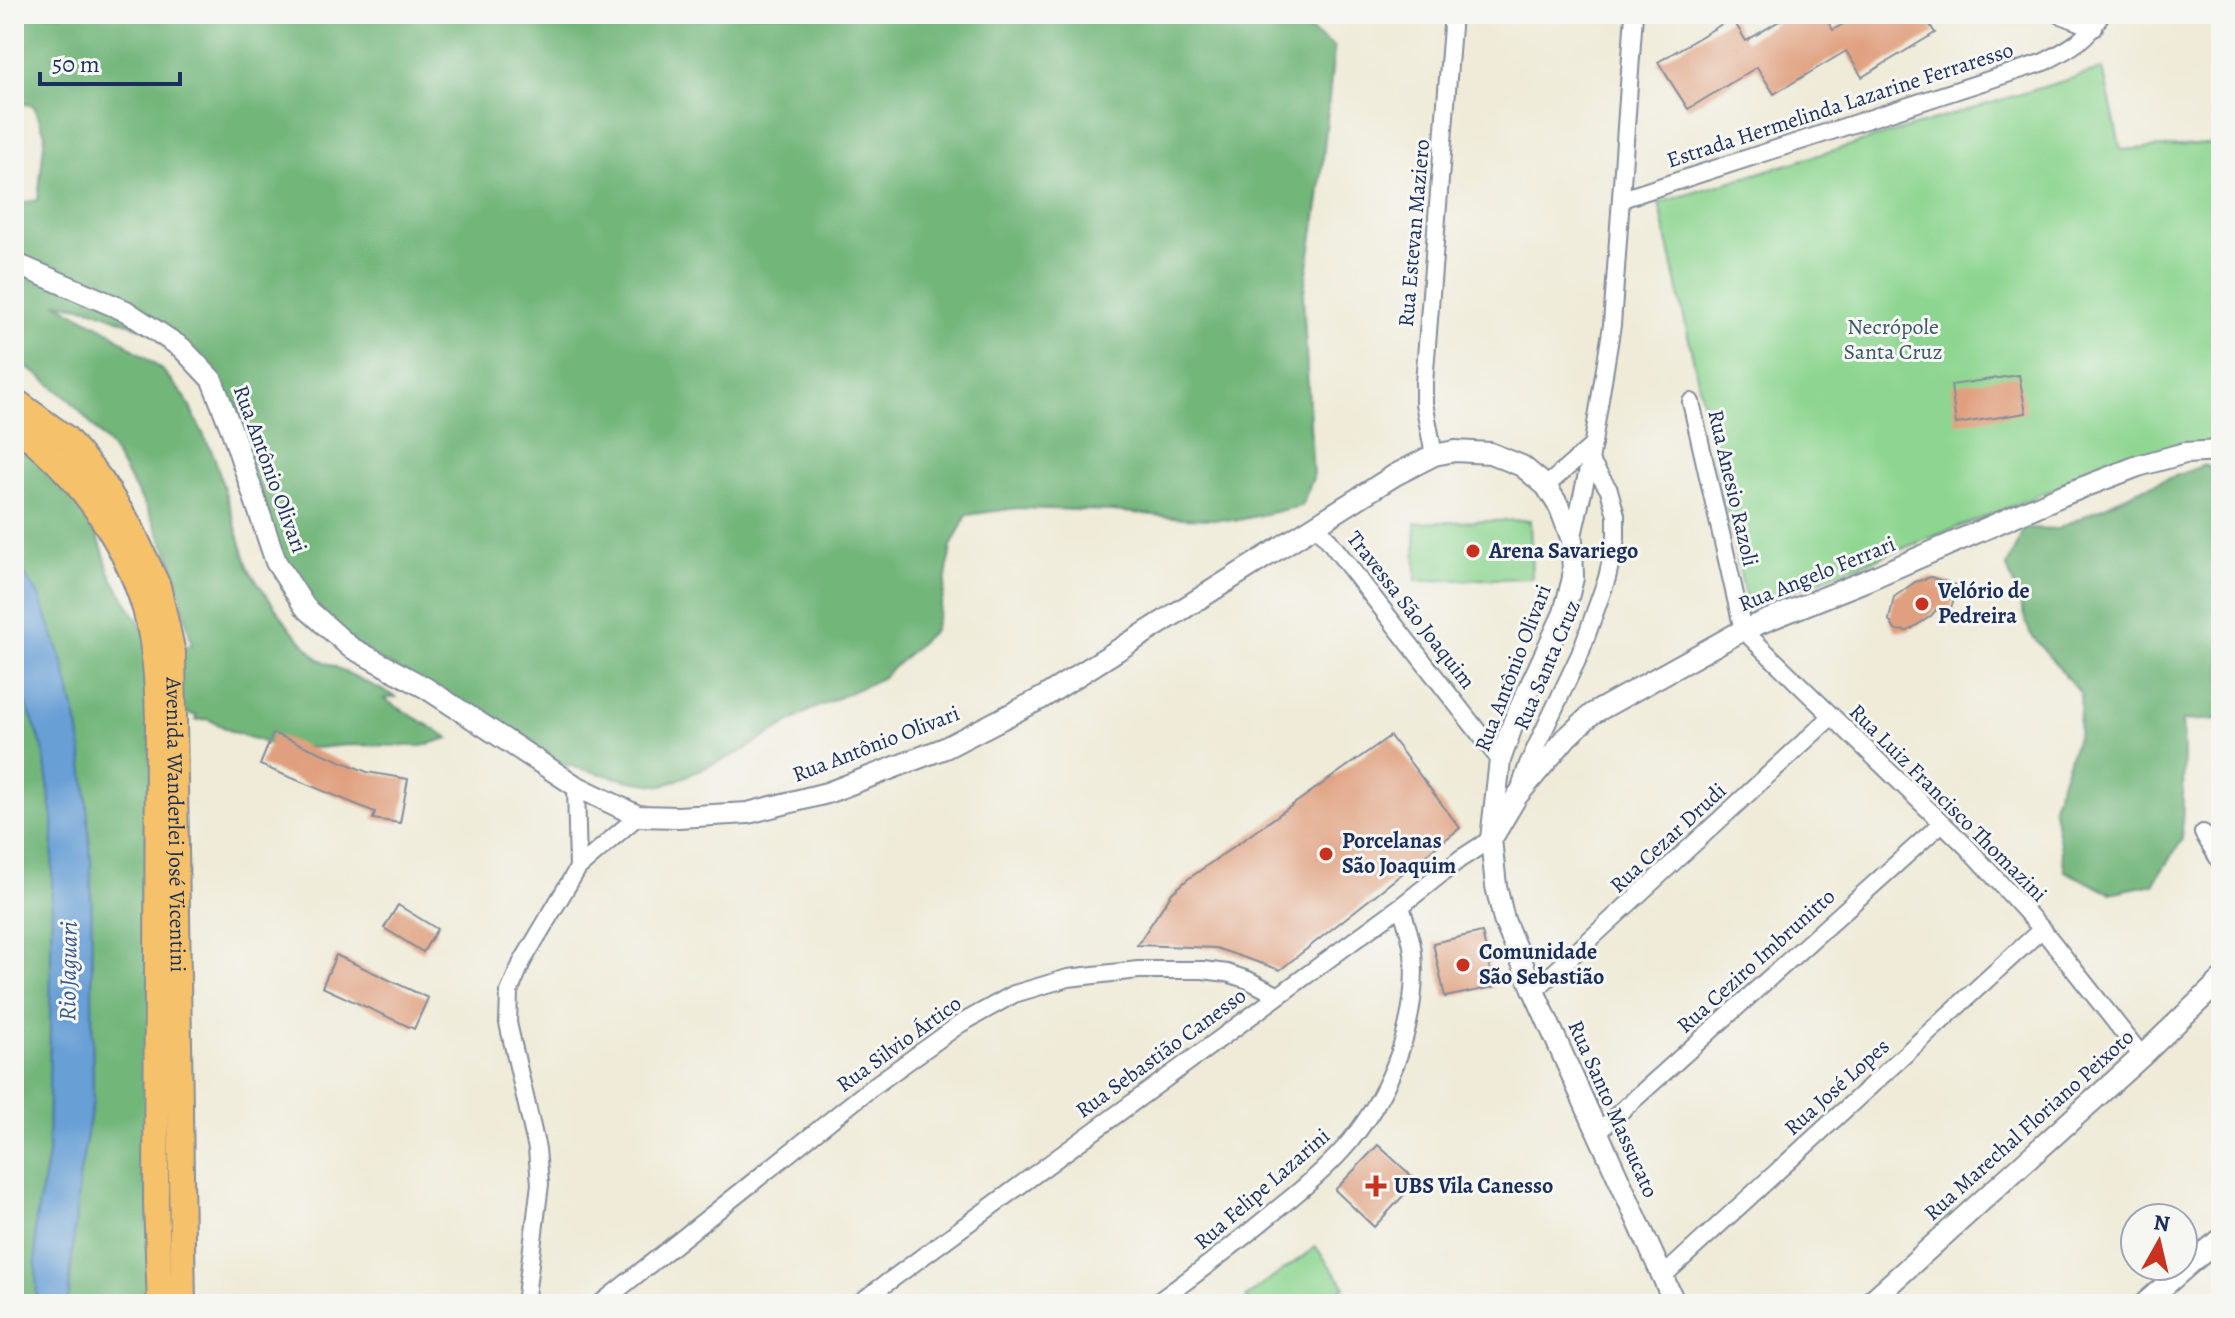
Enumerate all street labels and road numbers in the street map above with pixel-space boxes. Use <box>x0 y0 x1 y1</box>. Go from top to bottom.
street label: Estrada Hermelinda Lazarine Ferraresso <box>1663 35 2017 175</box>
street label: Rua Estevan Maziero <box>1391 138 1437 328</box>
street label: Rua Antônio Olivari <box>226 381 314 557</box>
street label: Rua Anesio Razoli <box>1700 407 1766 569</box>
street label: Travessa São Joaquim <box>1340 525 1482 695</box>
street label: Rua Angelo Ferrari <box>1734 529 1900 619</box>
street label: Rua Antônio Olivari <box>1467 580 1559 756</box>
street label: Rua Santa Cruz <box>1506 595 1588 735</box>
street label: Avenida Wanderlei José Vicentini <box>158 676 193 973</box>
street label: Rua Luiz Francisco Thomazini <box>1842 697 2054 909</box>
street label: Rua Antônio Olivari <box>788 698 964 790</box>
street label: Rua Cezar Drudi <box>1603 776 1733 900</box>
street label: Rua Ceziro Imbrunitto <box>1670 882 1842 1040</box>
street label: Rua Sebastião Canesso <box>1070 981 1252 1125</box>
street label: Rua Silvio Ártico <box>830 988 968 1100</box>
street label: Rua Santo Massucato <box>1560 1016 1666 1202</box>
street label: Rua Marechal Floriano Peixoto <box>1917 1022 2141 1228</box>
street label: Rua José Lopes <box>1778 1032 1896 1142</box>
street label: Rua Felipe Lazarini <box>1187 1121 1337 1257</box>

